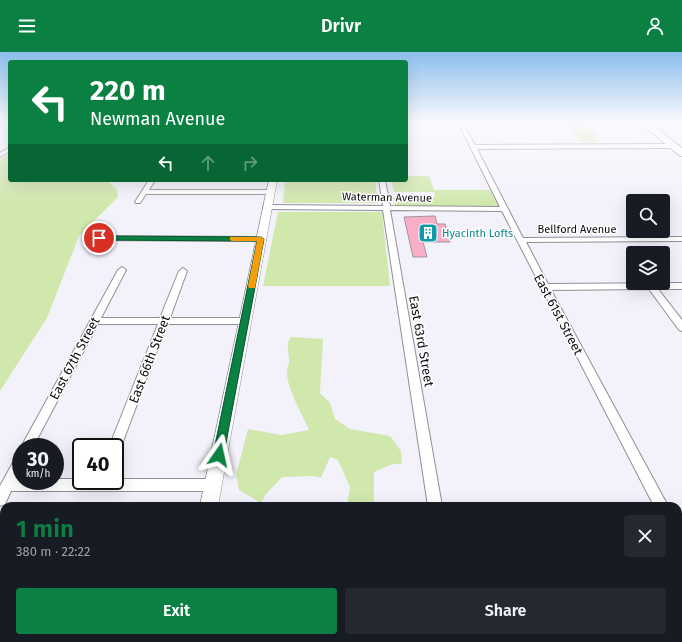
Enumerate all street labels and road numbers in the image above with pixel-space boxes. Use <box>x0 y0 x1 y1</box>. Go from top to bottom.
street label: Waterman Avenue <box>342 190 432 205</box>
street label: Bellford Avenue <box>537 223 617 236</box>
street label: East 61st Street <box>531 271 586 357</box>
street label: East 63rd Street <box>406 294 437 388</box>
street label: East 66th Street <box>126 313 173 405</box>
street label: East 67th Street <box>46 314 103 402</box>

